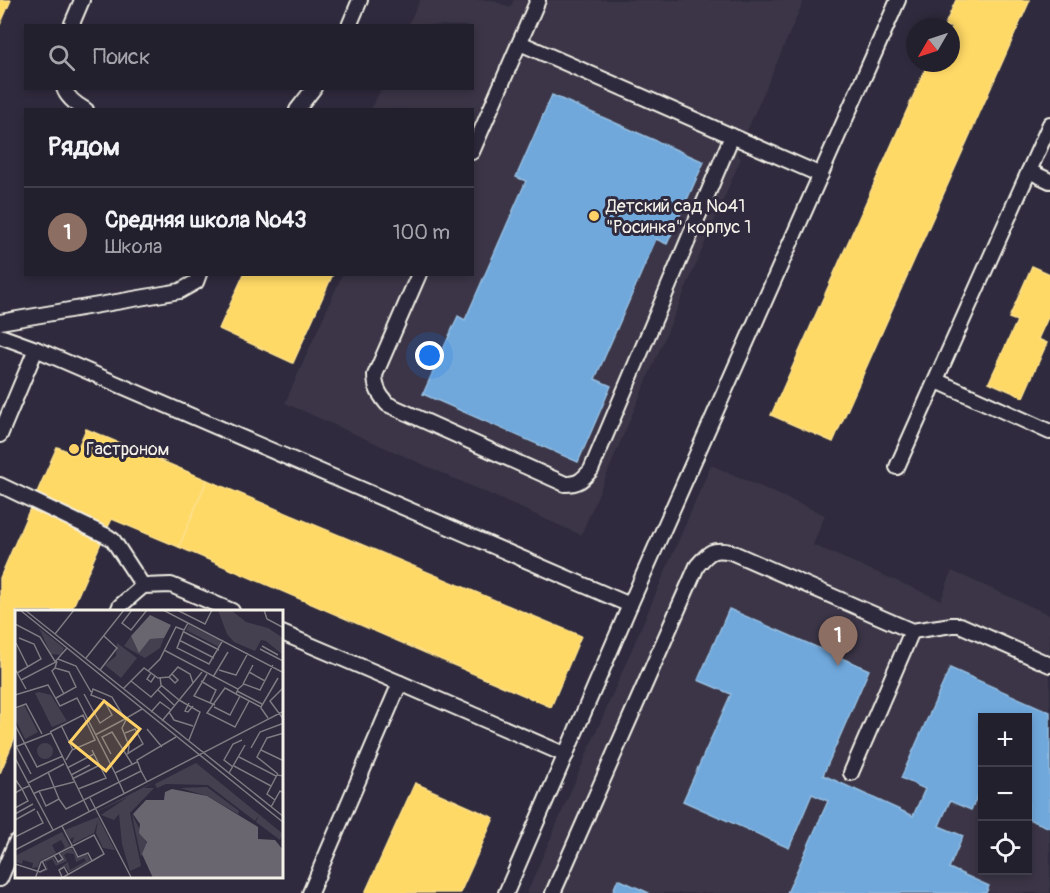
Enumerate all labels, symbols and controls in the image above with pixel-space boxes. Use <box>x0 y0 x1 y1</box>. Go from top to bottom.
north arrow <box>906 18 960 72</box>
search box <box>24 24 474 90</box>
icon: search <box>45 41 78 74</box>
text: Поиск <box>93 43 150 71</box>
text: Рядом <box>48 131 120 163</box>
place label: Детский сад №41 "Росинка" корпус 1 <box>605 195 751 239</box>
text: Средняя школа №43 <box>105 206 306 234</box>
marker: Детский сад №41 "Росинка" корпус 1 <box>587 209 601 223</box>
text: 1 <box>64 220 71 245</box>
text: 100 m <box>393 220 450 245</box>
text: Школа <box>105 234 162 259</box>
your location <box>415 341 444 370</box>
place label: Гастроном <box>86 438 169 461</box>
marker: Гастроном <box>67 442 81 456</box>
inset map <box>15 610 284 878</box>
pin: 1 <box>818 616 858 666</box>
map controls <box>978 713 1032 875</box>
button: + <box>978 713 1032 767</box>
button: − <box>978 767 1032 821</box>
button: locate <box>978 821 1032 875</box>

